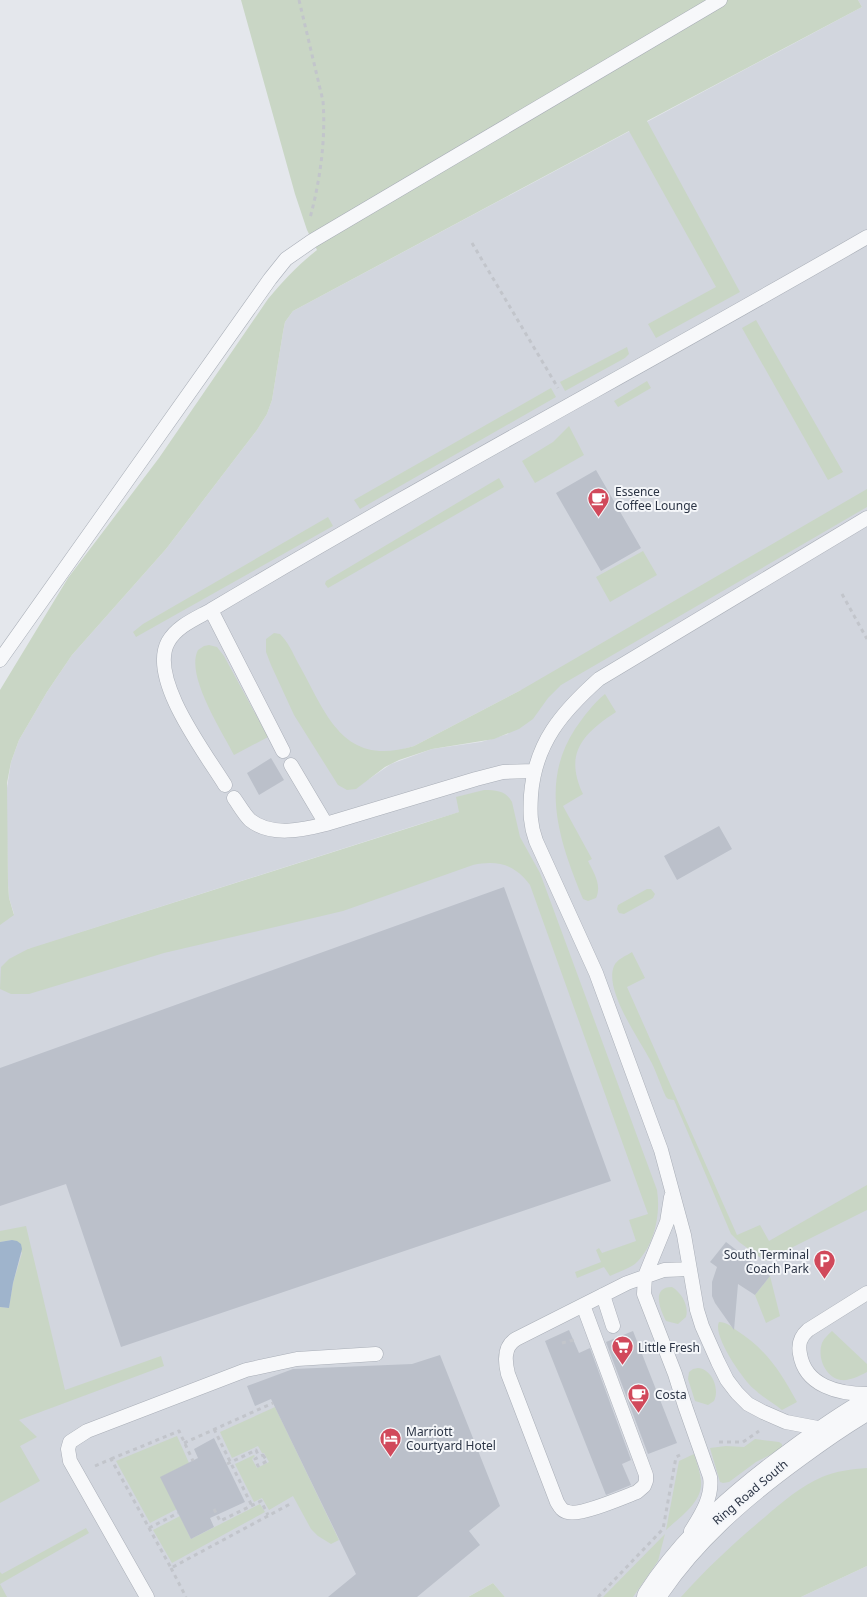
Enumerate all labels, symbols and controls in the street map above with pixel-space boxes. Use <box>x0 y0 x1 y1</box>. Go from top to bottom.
place label: Essence Coffee Lounge <box>615 483 698 514</box>
cafe icon: Essence Coffee Lounge <box>587 486 611 517</box>
place label: South Terminal Coach Park <box>724 1246 810 1277</box>
parking icon: South Terminal Coach Park <box>813 1249 837 1280</box>
supermarket icon: Little Fresh <box>610 1335 634 1366</box>
place label: Little Fresh <box>638 1339 700 1356</box>
cafe icon: Costa <box>627 1382 651 1413</box>
place label: Costa <box>655 1386 687 1403</box>
place label: Marriott Courtyard Hotel <box>406 1423 496 1454</box>
hotel icon: Marriott Courtyard Hotel <box>378 1426 402 1457</box>
street label: Ring Road South <box>709 1455 791 1529</box>

